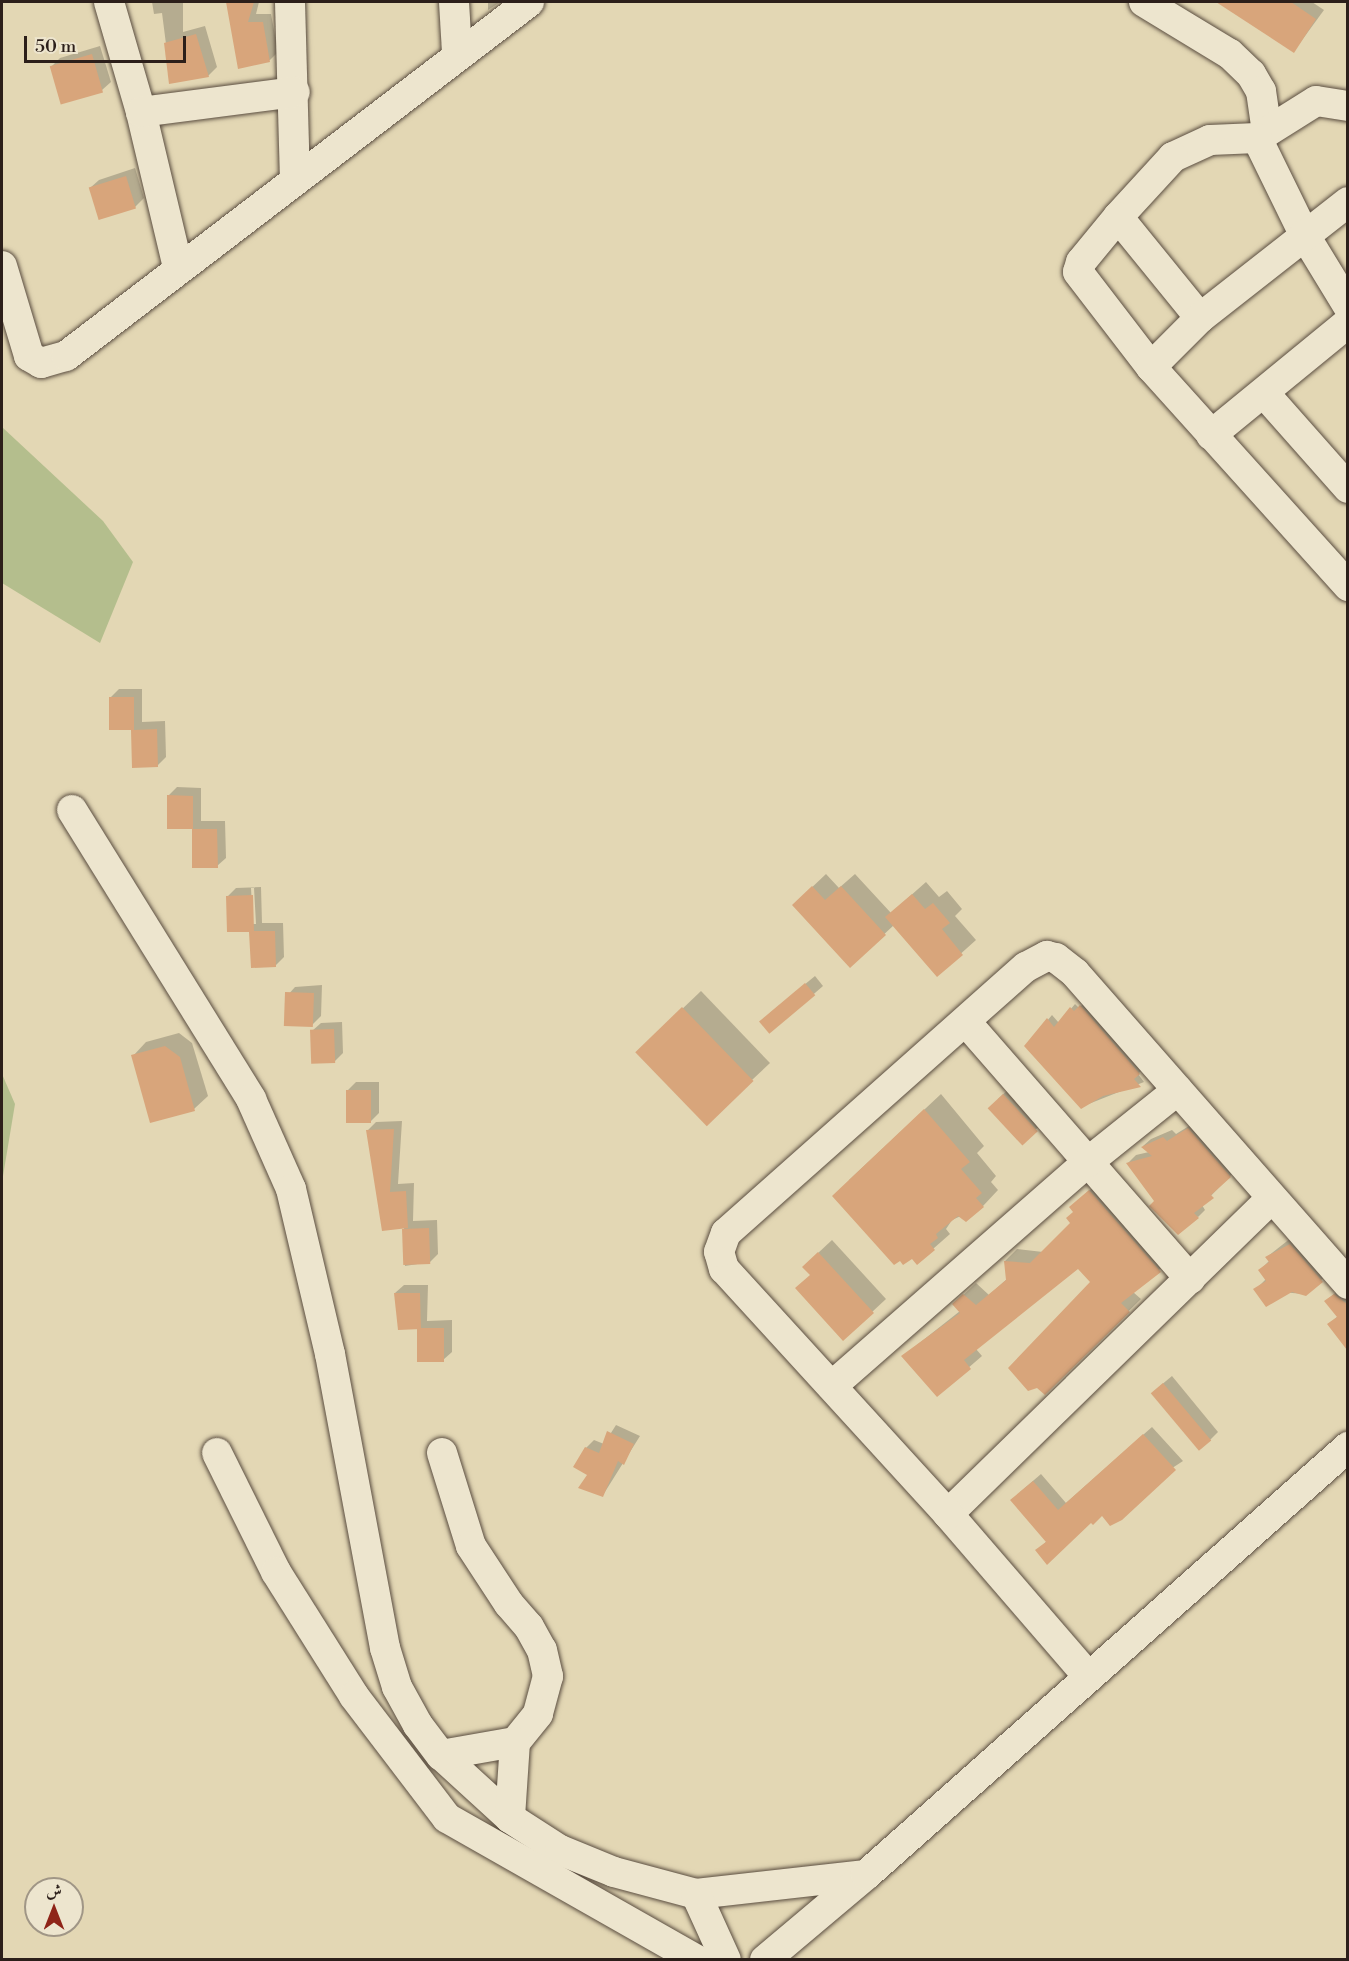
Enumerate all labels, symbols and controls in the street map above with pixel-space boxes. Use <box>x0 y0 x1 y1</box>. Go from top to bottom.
scale bar <box>27 24 189 62</box>
text: 50 m <box>35 35 76 58</box>
north arrow <box>24 1877 84 1937</box>
text: ش <box>46 1881 62 1901</box>

